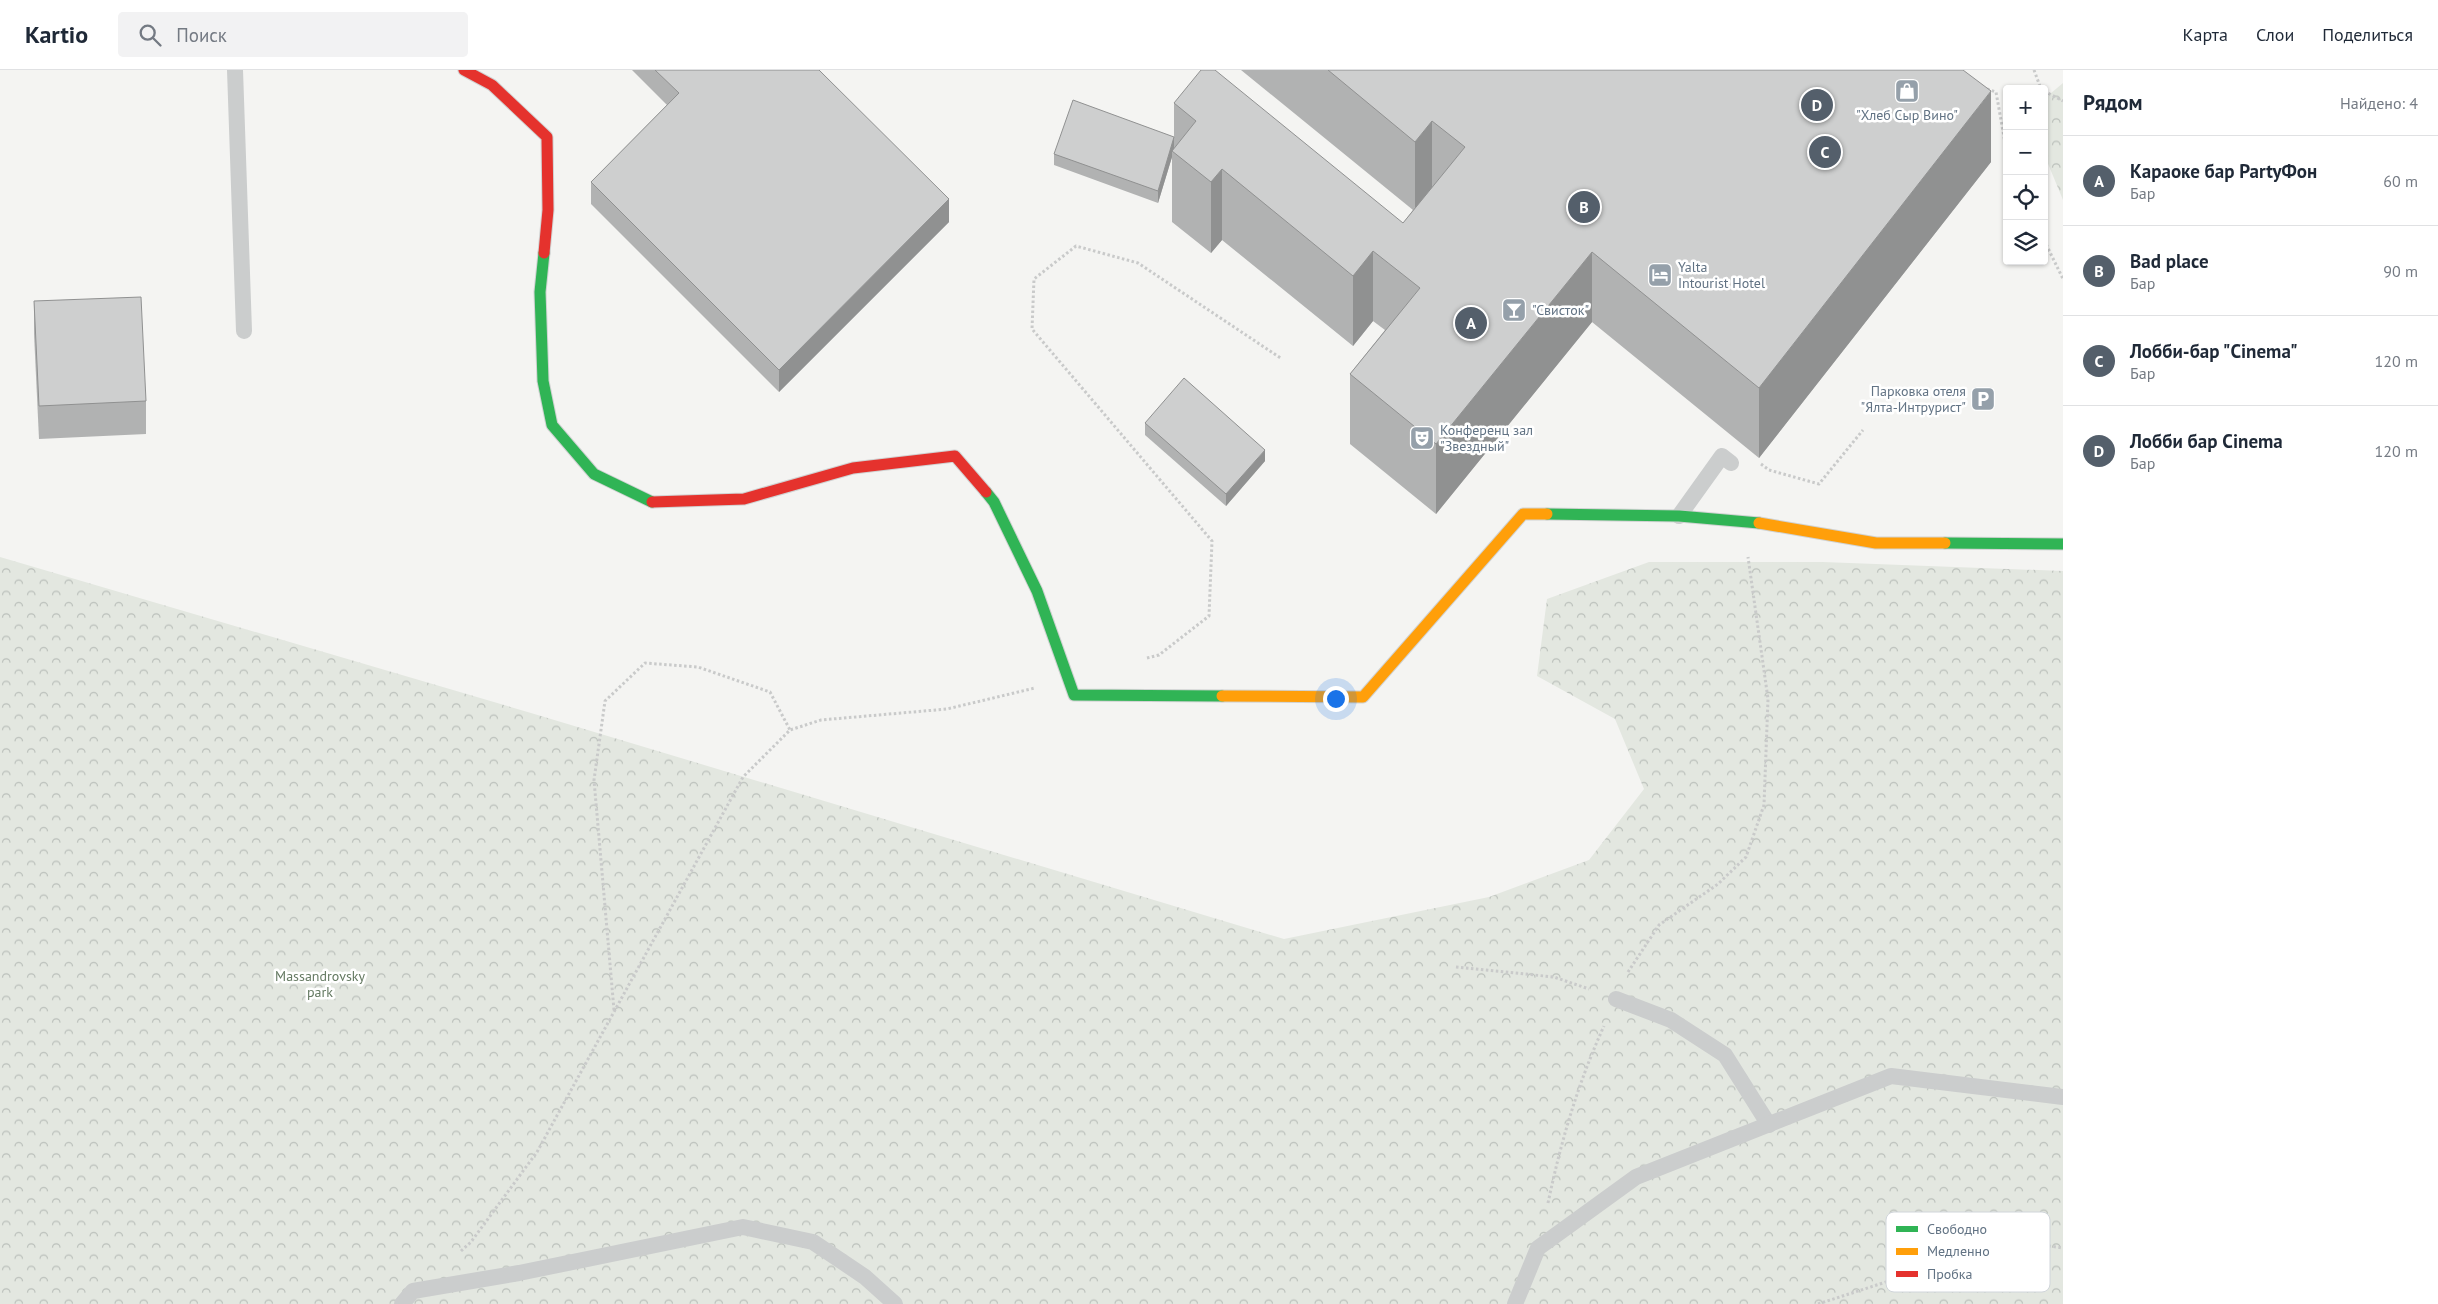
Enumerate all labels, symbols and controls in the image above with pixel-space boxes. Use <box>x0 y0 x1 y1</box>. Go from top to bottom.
search box <box>118 12 468 57</box>
text: Kartio <box>25 19 88 50</box>
icon: search <box>136 21 164 49</box>
text: Поиск <box>176 23 227 47</box>
text: Карта <box>2183 23 2228 46</box>
text: Слои <box>2256 23 2294 46</box>
text: Поделиться <box>2322 23 2413 46</box>
shop icon: "Хлеб Сыр Вино" <box>1894 78 1920 104</box>
map controls <box>2003 85 2048 265</box>
button: + <box>2003 85 2048 130</box>
pin: D <box>1801 86 1833 124</box>
text: Рядом <box>2083 89 2142 116</box>
text: Найдено: 4 <box>2340 93 2418 113</box>
place label: "Хлеб Сыр Вино" <box>1856 106 1958 124</box>
button: − <box>2003 130 2048 175</box>
pin: C <box>1809 133 1841 171</box>
text: Караоке бар PartyФон <box>2130 159 2317 183</box>
text: A <box>2094 171 2104 191</box>
text: 60 m <box>2383 171 2418 191</box>
button: locate <box>2003 175 2048 220</box>
text: Бар <box>2130 183 2155 203</box>
pin: B <box>1568 188 1600 226</box>
button: layers <box>2003 220 2048 265</box>
text: Bad place <box>2130 249 2209 273</box>
place label: Yalta Intourist Hotel <box>1678 258 1765 292</box>
text: B <box>2094 261 2104 281</box>
text: 90 m <box>2383 261 2418 281</box>
hotel icon: Yalta Intourist Hotel <box>1647 262 1673 288</box>
text: Бар <box>2130 273 2155 293</box>
bar icon: "Свисток" <box>1501 297 1527 323</box>
place label: "Свисток" <box>1532 301 1589 319</box>
pin: A <box>1455 304 1487 342</box>
text: Лобби-бар "Cinema" <box>2130 339 2298 363</box>
text: C <box>2095 351 2103 371</box>
text: 120 m <box>2375 351 2418 371</box>
text: Бар <box>2130 363 2155 383</box>
place label: Парковка отеля "Ялта-Интрурист" <box>1861 382 1966 416</box>
parking icon: Парковка отеля "Ялта-Интрурист" <box>1970 386 1996 412</box>
place label: Конференц зал "Звездный" <box>1440 421 1533 455</box>
theatre icon: Конференц зал "Звездный" <box>1409 425 1435 451</box>
text: Лобби бар Cinema <box>2130 429 2283 453</box>
text: D <box>2094 441 2104 461</box>
text: 120 m <box>2375 441 2418 461</box>
text: Бар <box>2130 453 2155 473</box>
your location <box>1323 686 1349 712</box>
park label: Massandrovsky park <box>275 967 365 1001</box>
legend <box>1886 1212 2050 1292</box>
text: Свободно <box>1927 1220 1987 1238</box>
text: Медленно <box>1927 1242 1990 1260</box>
text: Пробка <box>1927 1265 1972 1283</box>

